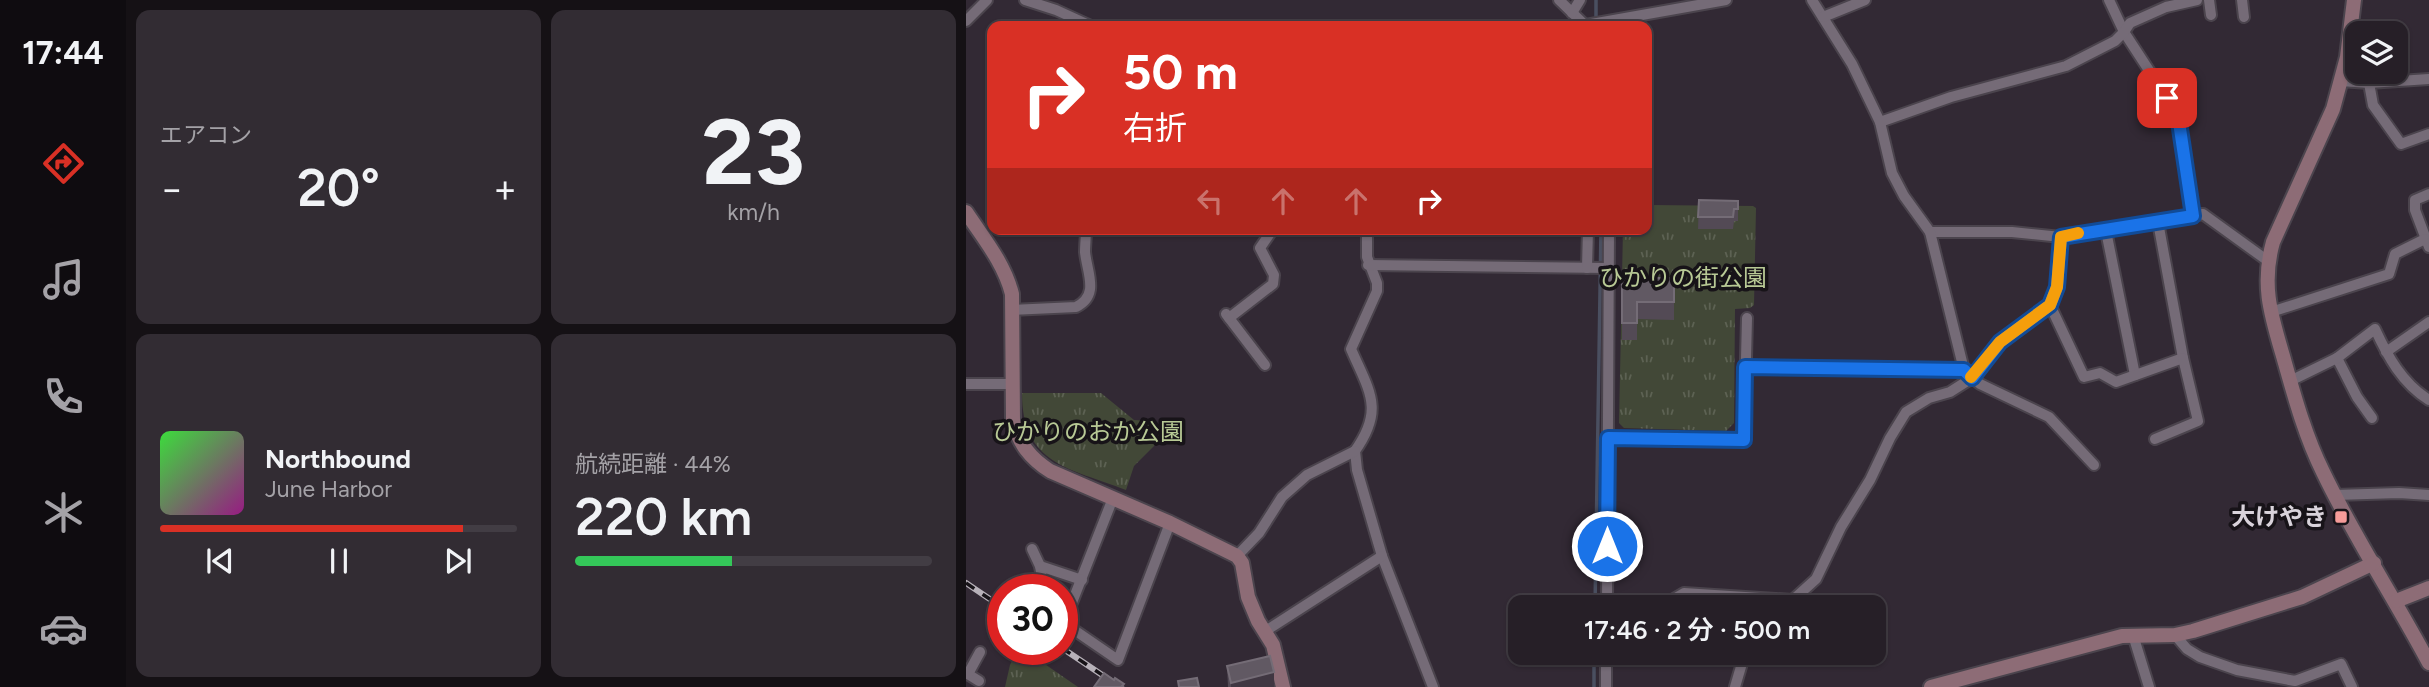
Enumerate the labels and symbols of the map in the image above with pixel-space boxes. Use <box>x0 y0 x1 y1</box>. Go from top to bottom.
pin <box>2137 68 2197 128</box>
park label: ひかりの街公園 <box>1599 263 1767 292</box>
park label: ひかりのおか公園 <box>992 417 1184 446</box>
place label: 大けやき <box>2231 502 2327 531</box>
position arrow <box>1570 509 1644 583</box>
marker: 大けやき <box>2333 509 2349 525</box>
speed limit sign: 30 <box>987 574 1078 665</box>

